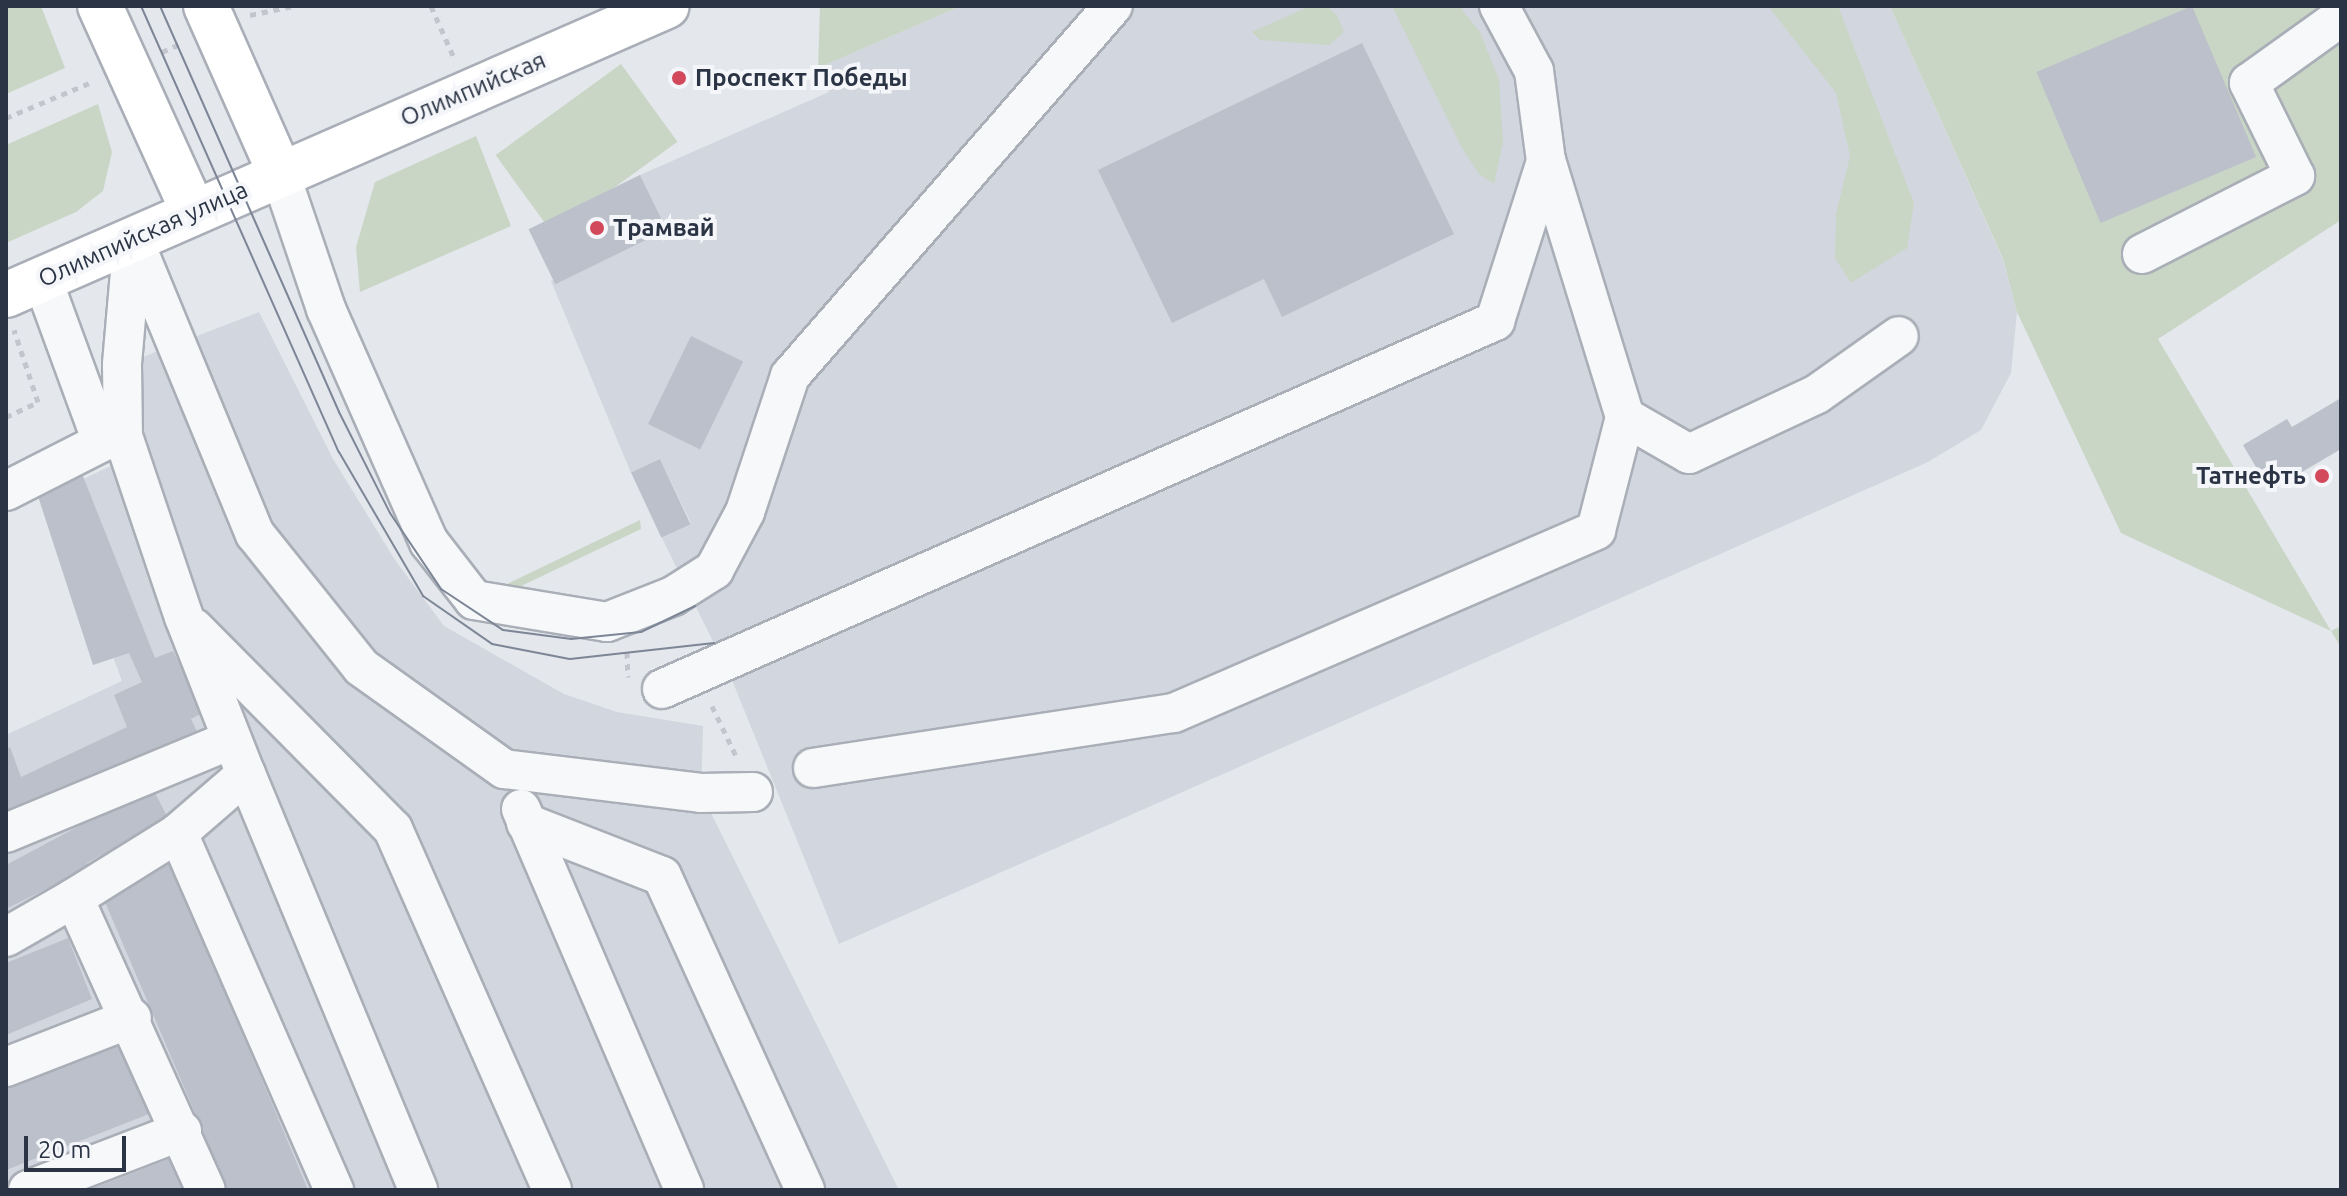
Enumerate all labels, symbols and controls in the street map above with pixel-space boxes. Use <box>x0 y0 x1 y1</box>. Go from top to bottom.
street label: Олимпийская <box>396 45 550 133</box>
place label: Проспект Победы <box>695 64 908 92</box>
marker: Проспект Победы <box>670 69 688 87</box>
street label: Олимпийская улица <box>34 175 252 293</box>
place label: Трамвай <box>613 214 715 242</box>
marker: Трамвай <box>588 219 606 237</box>
place label: Татнефть <box>2196 462 2306 490</box>
marker: Татнефть <box>2313 467 2331 485</box>
scale bar <box>28 1120 130 1170</box>
text: 20 m <box>38 1136 91 1163</box>

